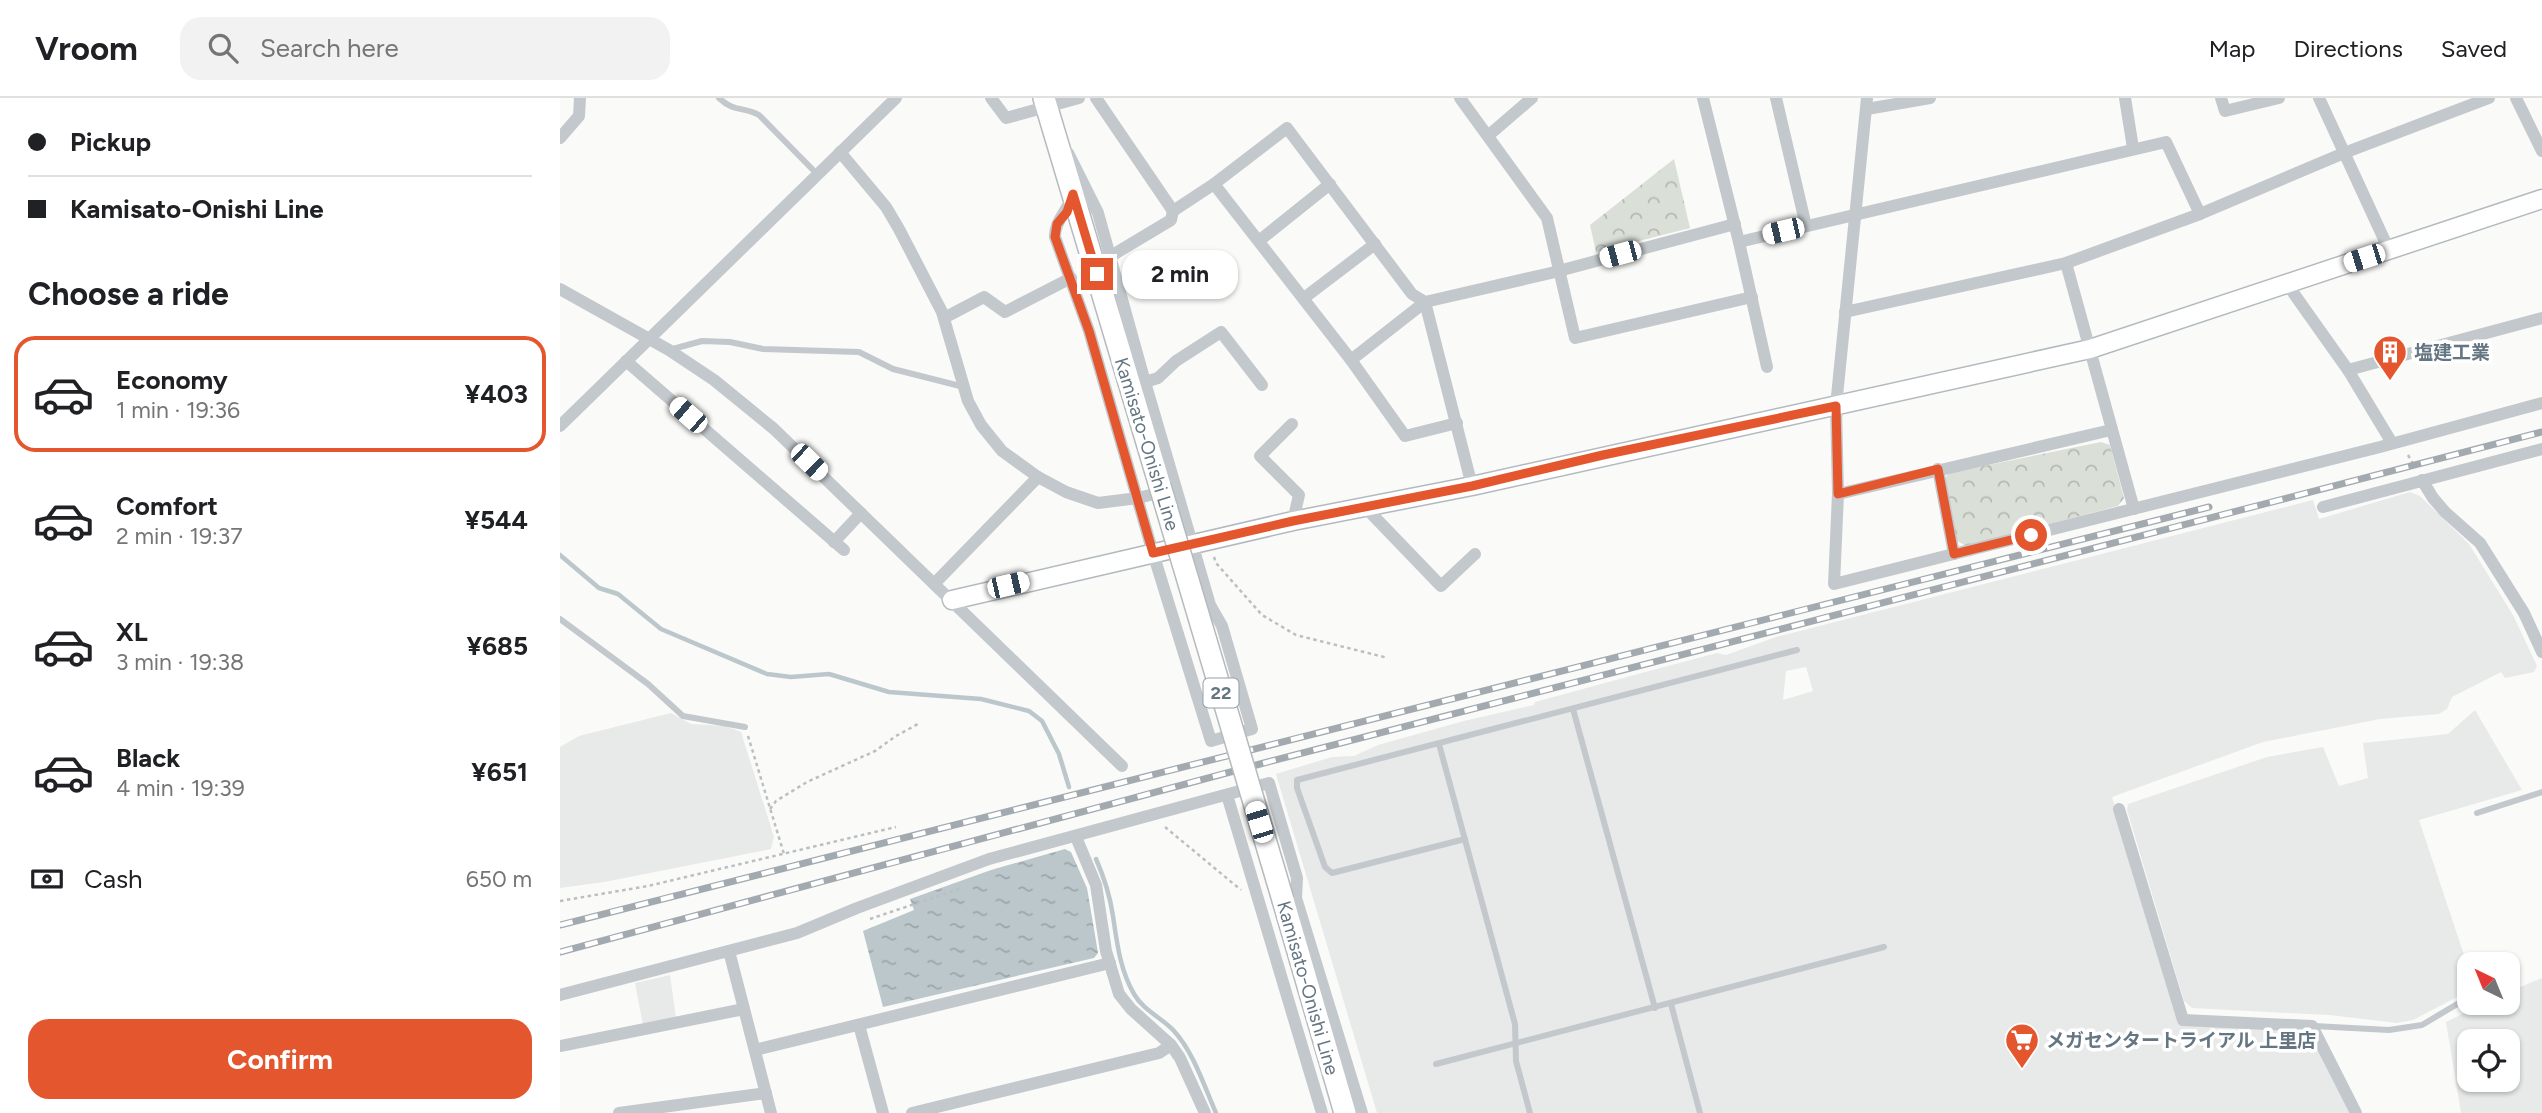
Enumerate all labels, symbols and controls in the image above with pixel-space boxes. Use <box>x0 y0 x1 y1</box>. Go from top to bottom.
search box <box>180 17 670 80</box>
text: Vroom <box>35 29 138 68</box>
icon: search <box>204 29 242 67</box>
text: Search here <box>260 32 399 64</box>
text: Map <box>2209 34 2255 63</box>
text: Directions <box>2293 34 2403 63</box>
text: Saved <box>2441 34 2507 63</box>
text: Pickup <box>70 126 151 158</box>
text: Kamisato-Onishi Line <box>70 193 324 225</box>
car <box>1761 216 1806 246</box>
car <box>1597 238 1644 270</box>
car <box>2341 242 2388 274</box>
callout: 2 min <box>1122 250 1237 298</box>
route end <box>1081 258 1113 290</box>
text: 2 min <box>1151 260 1209 288</box>
text: Choose a ride <box>28 275 229 313</box>
building icon: 塩建工業 <box>2371 333 2409 382</box>
place label: 塩建工業 <box>2414 341 2490 364</box>
street label: Kamisato-Onishi Line <box>1110 355 1184 533</box>
icon: car <box>32 363 95 426</box>
text: Economy <box>116 364 228 396</box>
text: ¥403 <box>465 378 528 410</box>
car <box>666 393 711 437</box>
text: 1 min · 19:36 <box>116 396 240 424</box>
car <box>787 440 832 484</box>
icon: car <box>32 489 95 552</box>
text: Comfort <box>116 490 218 522</box>
text: ¥544 <box>464 504 528 536</box>
route start <box>2015 519 2047 551</box>
text: 2 min · 19:37 <box>116 522 243 550</box>
car <box>986 570 1031 600</box>
icon: car <box>32 615 95 678</box>
text: XL <box>116 616 148 648</box>
text: ¥685 <box>466 630 528 662</box>
text: 3 min · 19:38 <box>116 648 244 676</box>
road number: 22 <box>1204 678 1238 708</box>
icon: car <box>32 741 95 804</box>
text: Black <box>116 742 180 774</box>
text: ¥651 <box>471 756 528 788</box>
text: 4 min · 19:39 <box>116 774 245 802</box>
car <box>1243 799 1276 845</box>
icon: cash <box>28 860 66 898</box>
text: Cash <box>84 863 143 895</box>
text: 650 m <box>466 865 532 893</box>
street label: Kamisato-Onishi Line <box>1272 898 1344 1078</box>
north arrow <box>2457 952 2520 1015</box>
map controls <box>2457 952 2520 1092</box>
button: Confirm <box>28 1019 532 1099</box>
supermarket icon: メガセンタートライアル 上里店 <box>2003 1021 2041 1070</box>
place label: メガセンタートライアル 上里店 <box>2046 1029 2316 1052</box>
button: locate <box>2457 1029 2520 1092</box>

